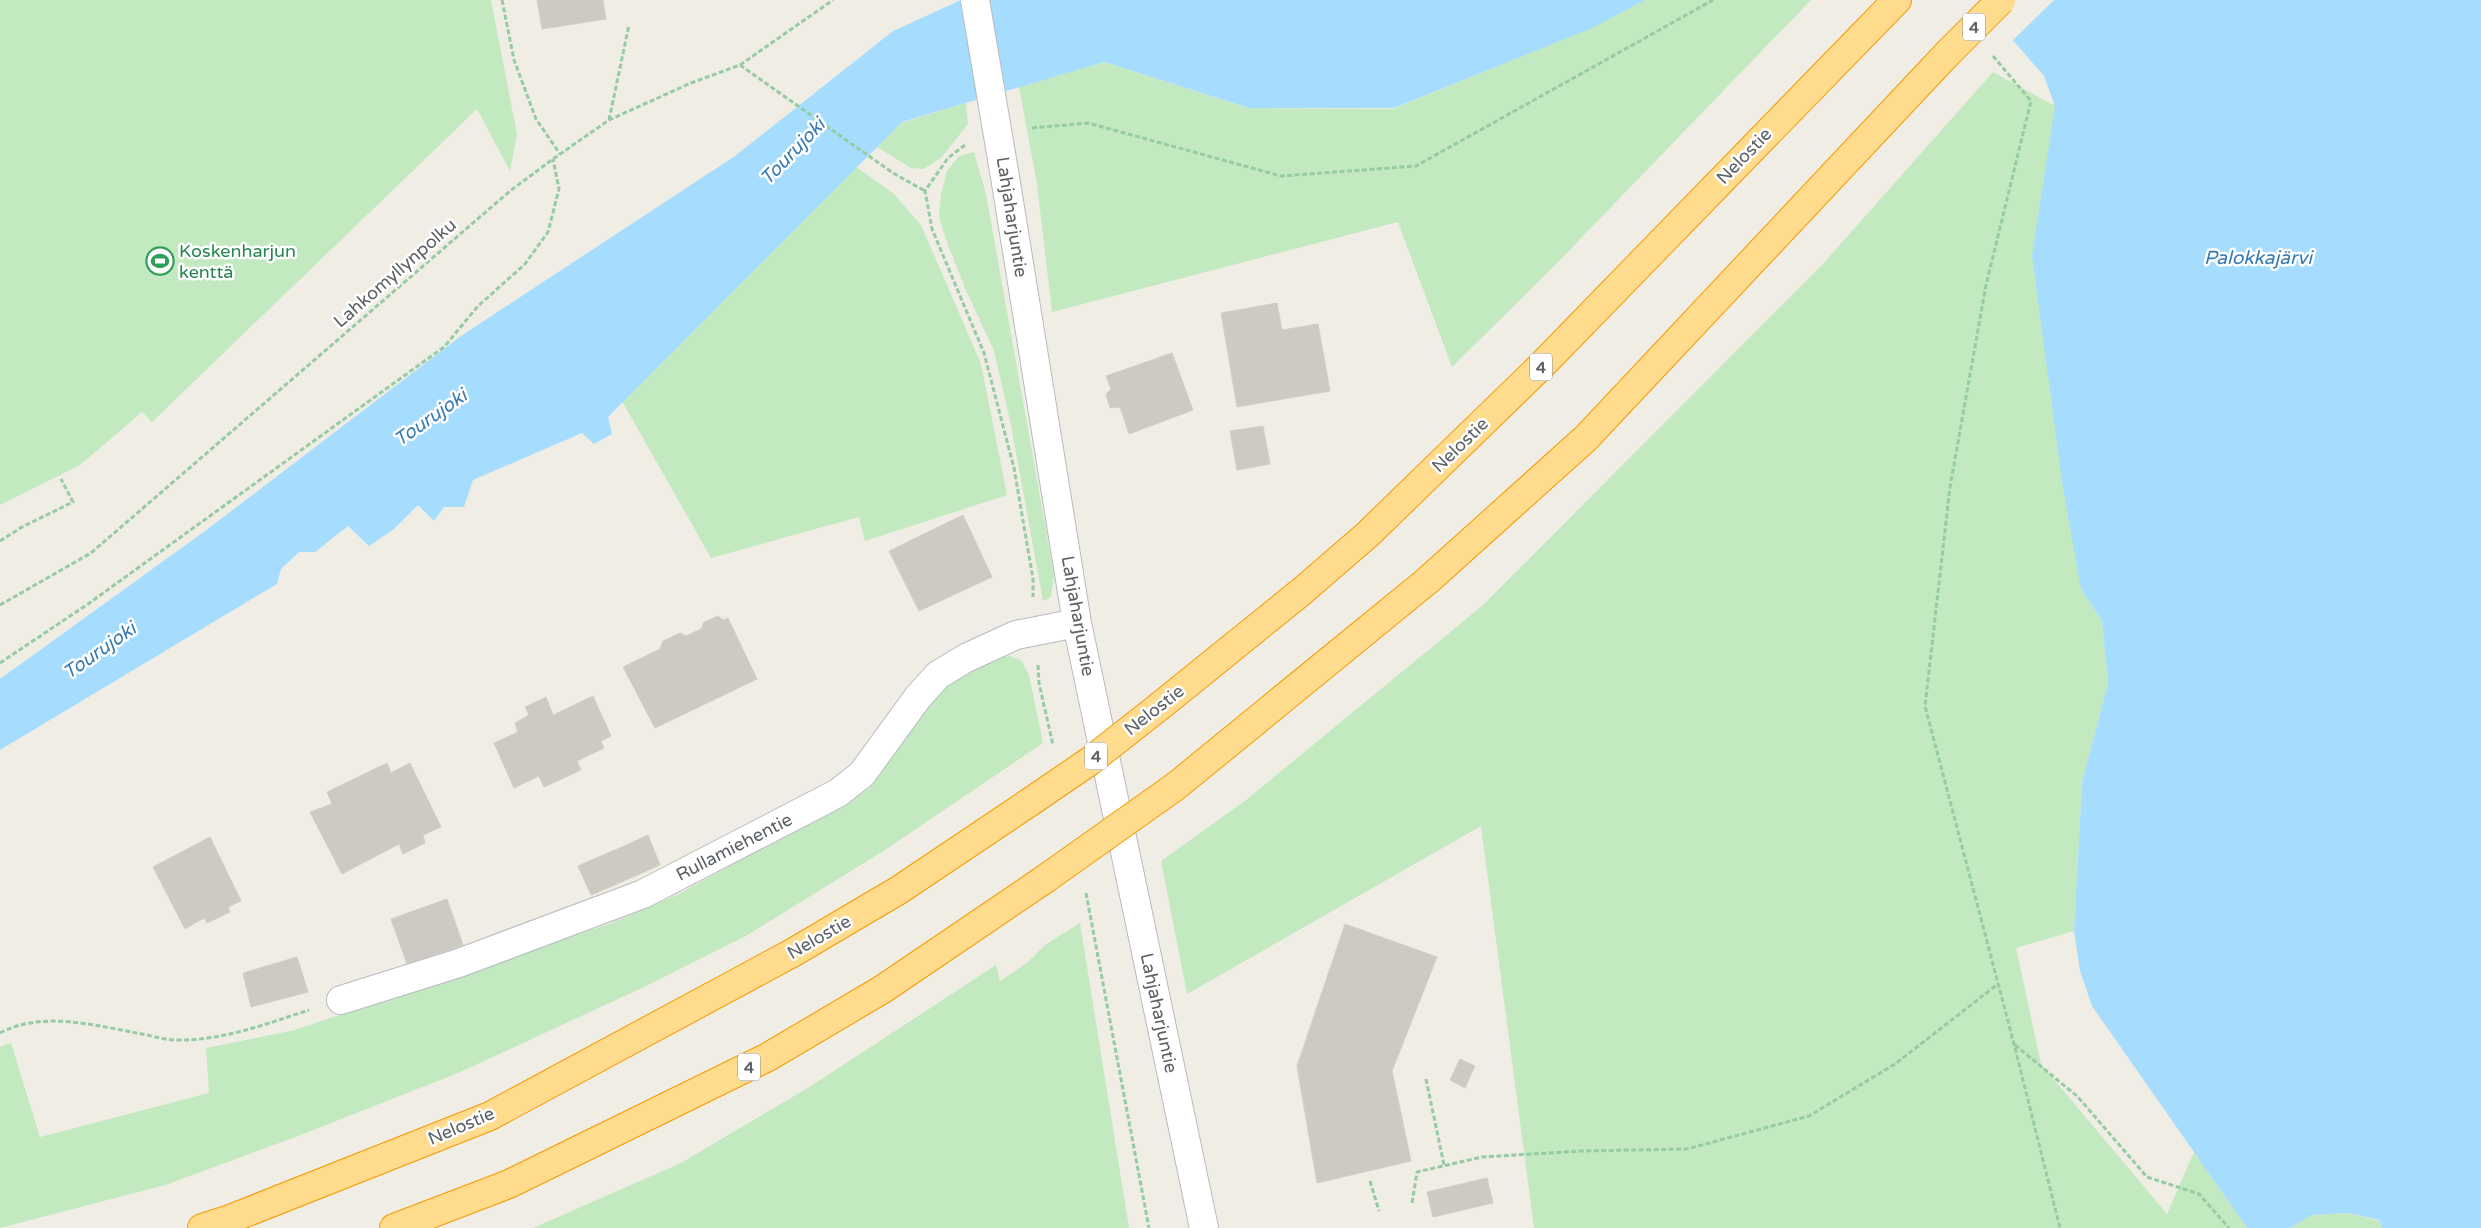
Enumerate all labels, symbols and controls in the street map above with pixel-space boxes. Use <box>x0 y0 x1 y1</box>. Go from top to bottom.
road number: 4 <box>1963 14 1985 41</box>
water label: Tourujoki <box>756 112 831 189</box>
street label: Nelostie <box>1712 123 1776 189</box>
street label: Lahjaharjuntie <box>992 155 1032 279</box>
street label: Lahkomyllynpolku <box>329 214 461 332</box>
place label: Koskenharjun kenttä <box>179 240 296 283</box>
sports icon: Koskenharjun kenttä <box>145 246 175 276</box>
water label: Palokkajärvi <box>2204 247 2314 269</box>
road number: 4 <box>1530 354 1552 381</box>
water label: Tourujoki <box>390 383 473 451</box>
street label: Nelostie <box>1427 413 1493 477</box>
street label: Lahjaharjuntie <box>1057 554 1099 678</box>
water label: Tourujoki <box>59 616 142 684</box>
street label: Nelostie <box>1120 680 1188 740</box>
road number: 4 <box>1085 742 1107 769</box>
street label: Rullamiehentie <box>672 808 796 886</box>
street label: Nelostie <box>783 910 855 964</box>
street label: Lahjaharjuntie <box>1136 951 1182 1075</box>
road number: 4 <box>738 1054 760 1080</box>
street label: Nelostie <box>425 1102 497 1150</box>

